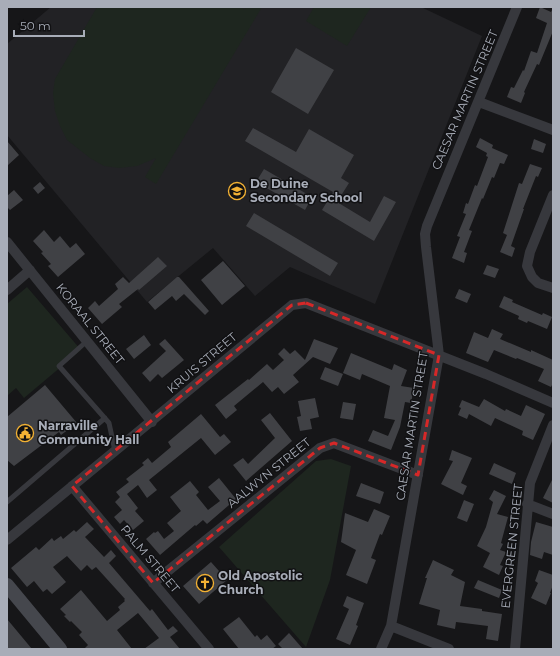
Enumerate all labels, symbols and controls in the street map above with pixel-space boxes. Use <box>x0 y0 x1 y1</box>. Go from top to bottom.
scale bar <box>14 12 84 38</box>
text: 50 m <box>20 18 51 33</box>
street label: CAESAR MARTIN STREET <box>428 27 501 172</box>
place label: De Duine Secondary School <box>250 176 362 205</box>
school or university icon: De Duine Secondary School <box>227 181 247 201</box>
street label: KORAAL STREET <box>53 280 128 367</box>
street label: KRUIS STREET <box>164 329 240 396</box>
street label: CAESAR MARTIN STREET <box>392 350 431 501</box>
place label: Narraville Community Hall <box>38 418 139 447</box>
public building icon: Narraville Community Hall <box>15 423 35 443</box>
street label: AALWYN STREET <box>224 434 314 511</box>
street label: EVERGREEN STREET <box>497 483 526 609</box>
street label: PALM STREET <box>118 522 183 596</box>
place label: Old Apostolic Church <box>218 568 302 597</box>
church icon: Old Apostolic Church <box>195 573 215 593</box>

